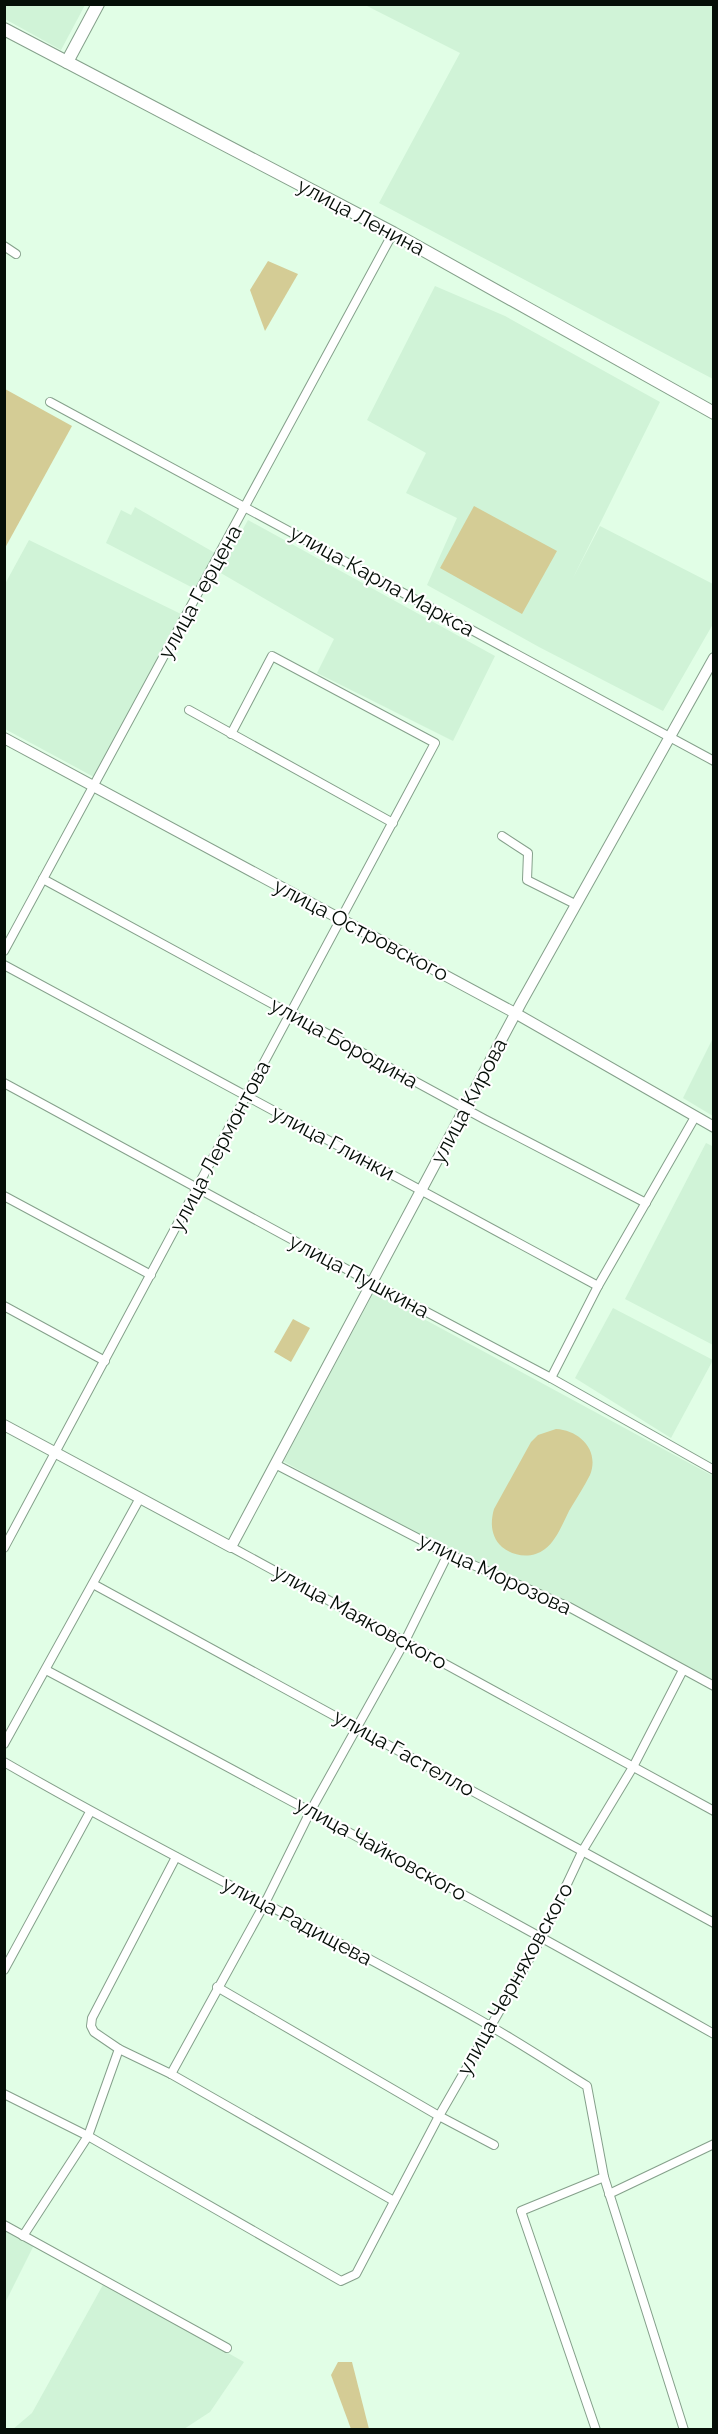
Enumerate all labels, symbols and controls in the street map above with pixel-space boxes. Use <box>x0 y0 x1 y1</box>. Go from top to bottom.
street label: улица Ленина <box>293 172 429 261</box>
street label: улица Карла Маркса <box>286 519 479 642</box>
street label: улица Герцена <box>152 521 247 663</box>
street label: улица Островского <box>270 873 453 986</box>
street label: улица Бородина <box>266 992 422 1093</box>
street label: улица Кирова <box>425 1034 512 1168</box>
street label: улица Лермонтова <box>164 1056 275 1235</box>
street label: улица Глинки <box>267 1100 399 1185</box>
street label: улица Пушкина <box>285 1228 434 1323</box>
street label: улица Морозова <box>415 1527 576 1620</box>
street label: улица Маяковского <box>269 1558 452 1675</box>
street label: улица Гастелло <box>329 1703 479 1802</box>
street label: улица Чайковского <box>291 1791 471 1906</box>
street label: улица Радищева <box>218 1871 376 1971</box>
street label: улица Черняховского <box>451 1878 578 2079</box>

